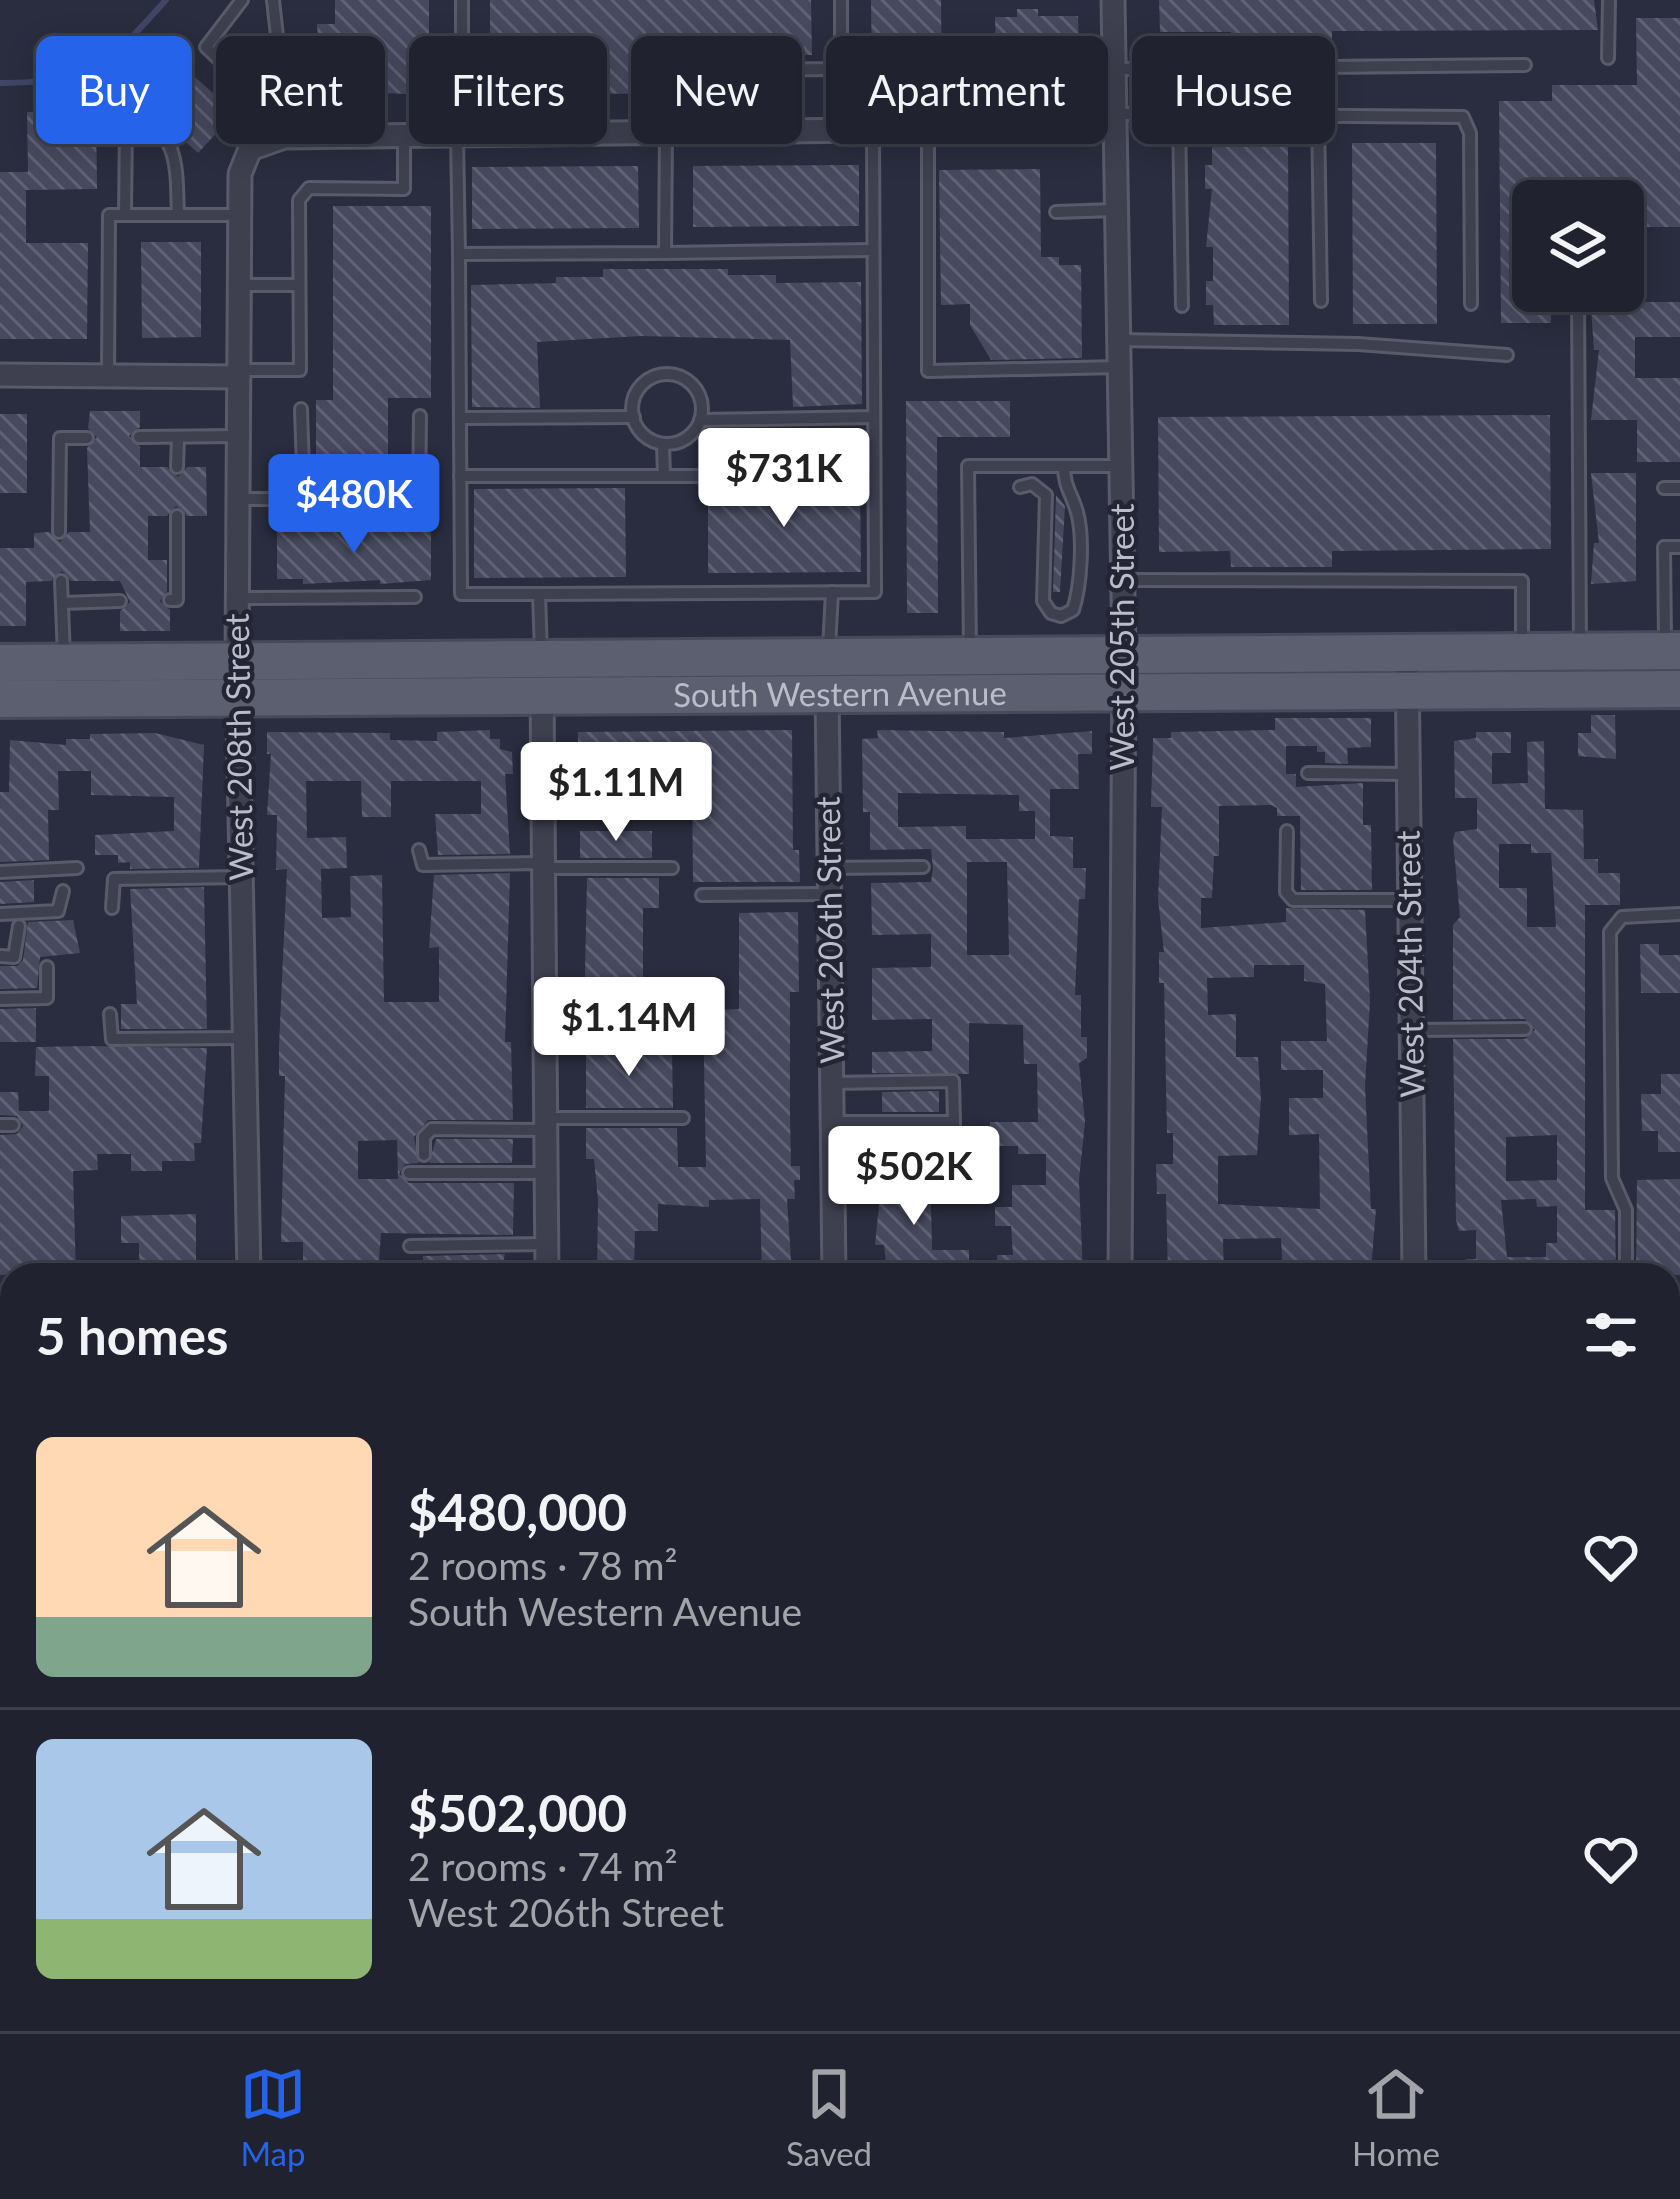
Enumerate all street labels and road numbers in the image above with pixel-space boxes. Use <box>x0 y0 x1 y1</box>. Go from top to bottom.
street label: West 205th Street <box>1101 503 1141 771</box>
street label: West 208th Street <box>216 613 260 881</box>
street label: South Western Avenue <box>673 672 1007 714</box>
street label: West 206th Street <box>807 796 851 1064</box>
street label: West 204th Street <box>1387 830 1431 1098</box>

